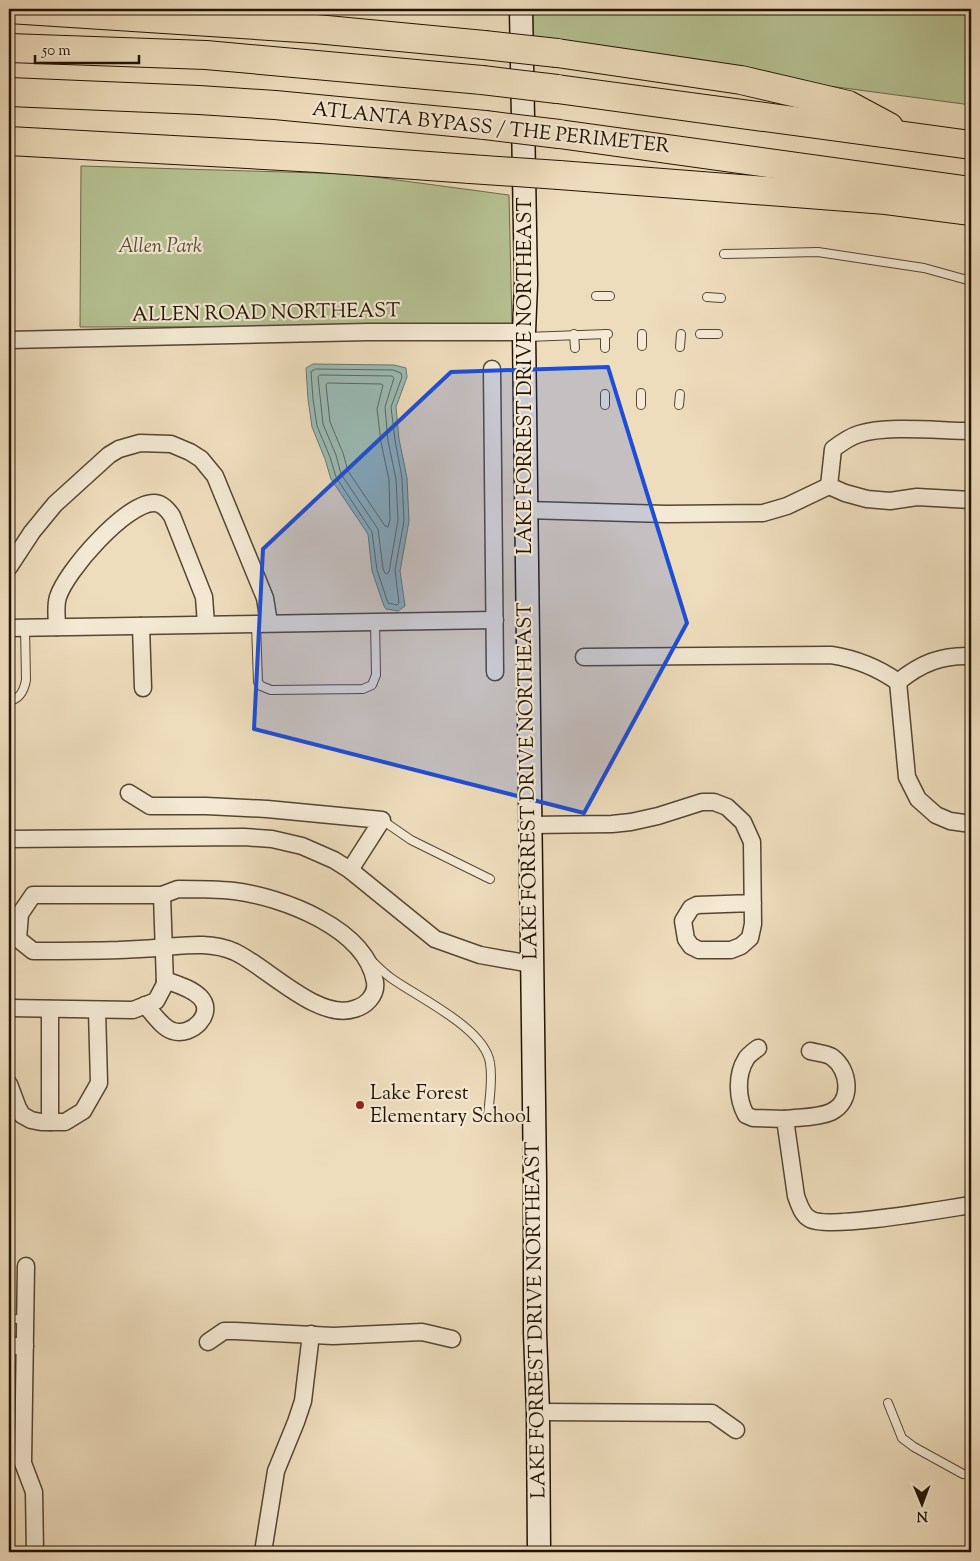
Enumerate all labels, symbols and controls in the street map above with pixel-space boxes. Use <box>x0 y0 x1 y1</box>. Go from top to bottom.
scale bar <box>35 32 139 64</box>
text: 50 m <box>41 41 71 62</box>
street label: ATLANTA BYPASS / THE PERIMETER <box>311 96 672 162</box>
street label: LAKE FORREST DRIVE NORTHEAST <box>512 197 541 555</box>
park label: Allen Park <box>118 233 202 262</box>
street label: ALLEN ROAD NORTHEAST <box>132 297 400 331</box>
street label: LAKE FORREST DRIVE NORTHEAST <box>511 602 547 960</box>
place label: Lake Forest Elementary School <box>370 1080 532 1132</box>
marker: Lake Forest Elementary School <box>354 1099 366 1111</box>
street label: LAKE FORREST DRIVE NORTHEAST <box>519 1141 555 1499</box>
north arrow <box>898 1478 948 1528</box>
text: N <box>916 1505 928 1525</box>

